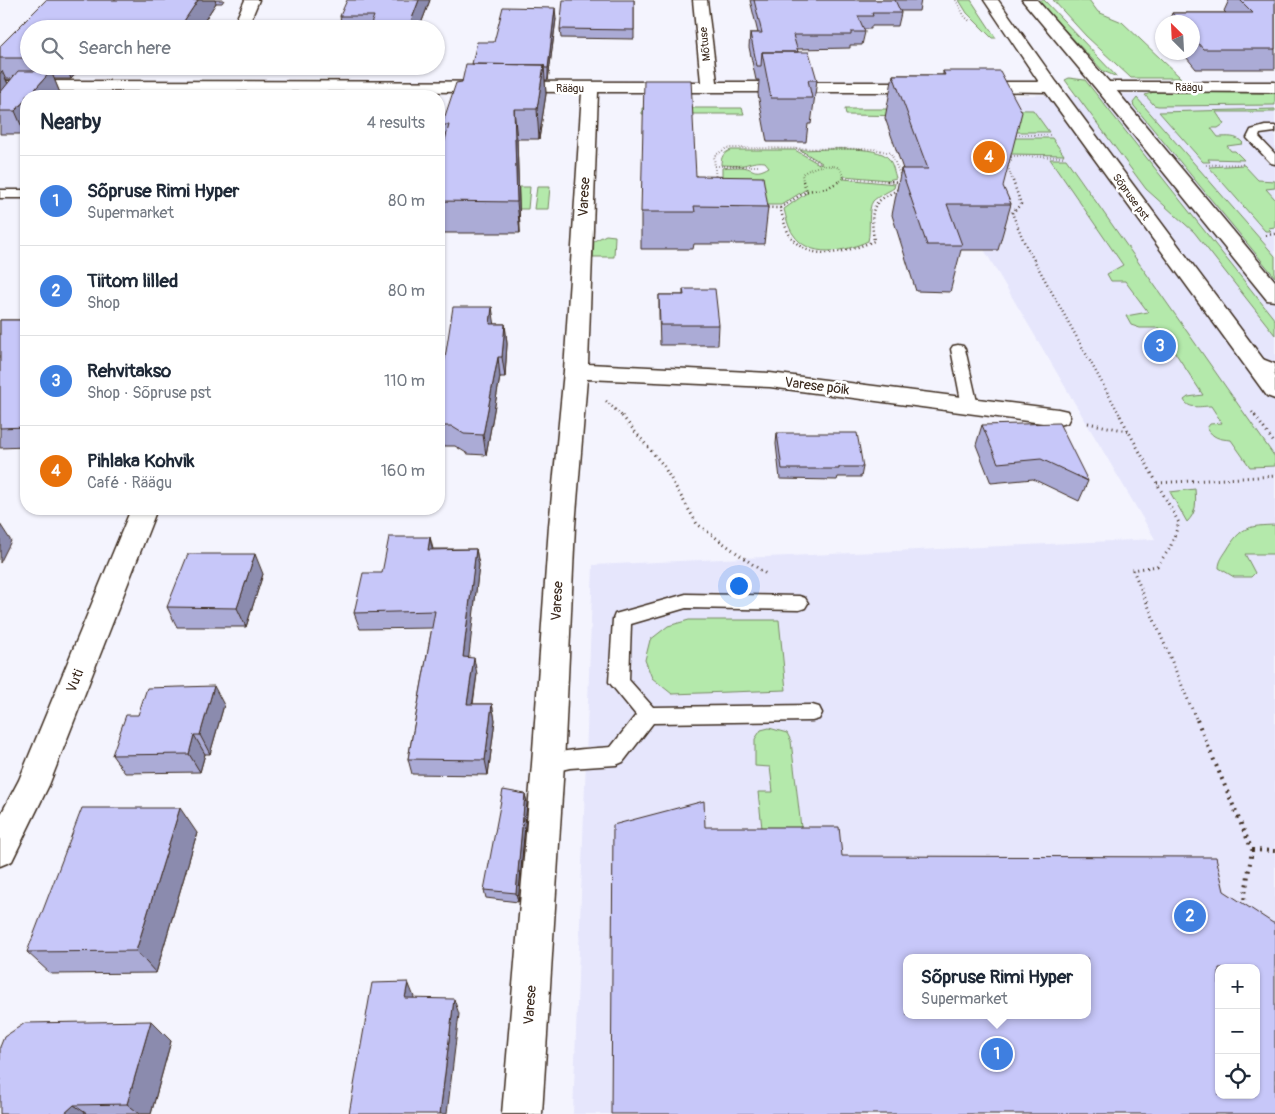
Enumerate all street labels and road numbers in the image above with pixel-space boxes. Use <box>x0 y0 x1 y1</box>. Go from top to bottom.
street label: Mõtuse <box>697 26 713 62</box>
street label: Räägu <box>1175 81 1203 94</box>
street label: Räägu <box>556 82 584 95</box>
street label: Sõpruse pst <box>1110 171 1153 223</box>
street label: Varese <box>574 177 594 217</box>
street label: Varese põik <box>784 374 851 398</box>
street label: Varese <box>547 581 567 621</box>
street label: Vuti <box>63 666 87 695</box>
street label: Varese <box>520 985 540 1025</box>

